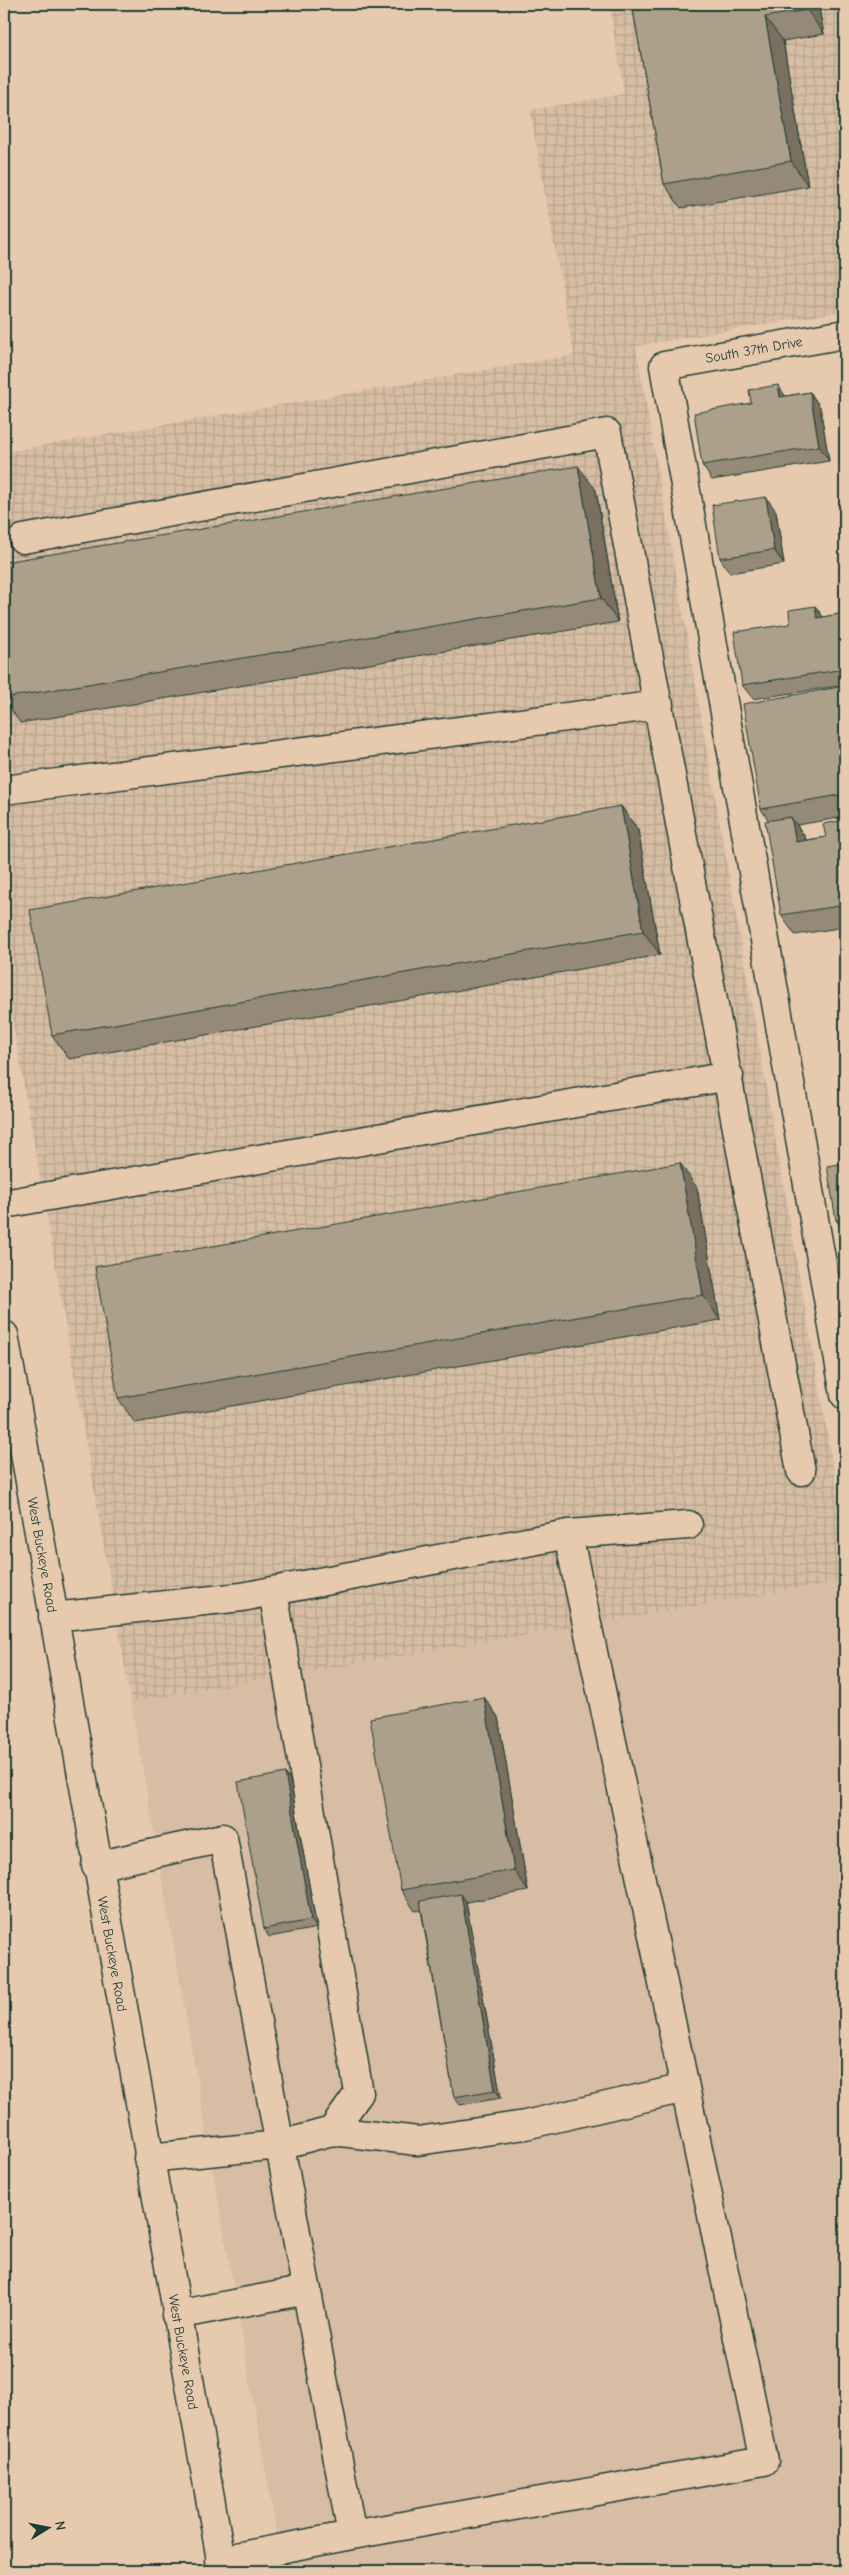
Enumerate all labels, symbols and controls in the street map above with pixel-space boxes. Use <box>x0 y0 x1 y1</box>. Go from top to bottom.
street label: South 37th Drive <box>704 333 804 367</box>
street label: West Buckeye Road <box>23 1496 61 1614</box>
street label: West Buckeye Road <box>93 1895 131 2013</box>
street label: West Buckeye Road <box>164 2293 202 2411</box>
north arrow <box>22 2502 72 2552</box>
text: N <box>51 2520 69 2532</box>

